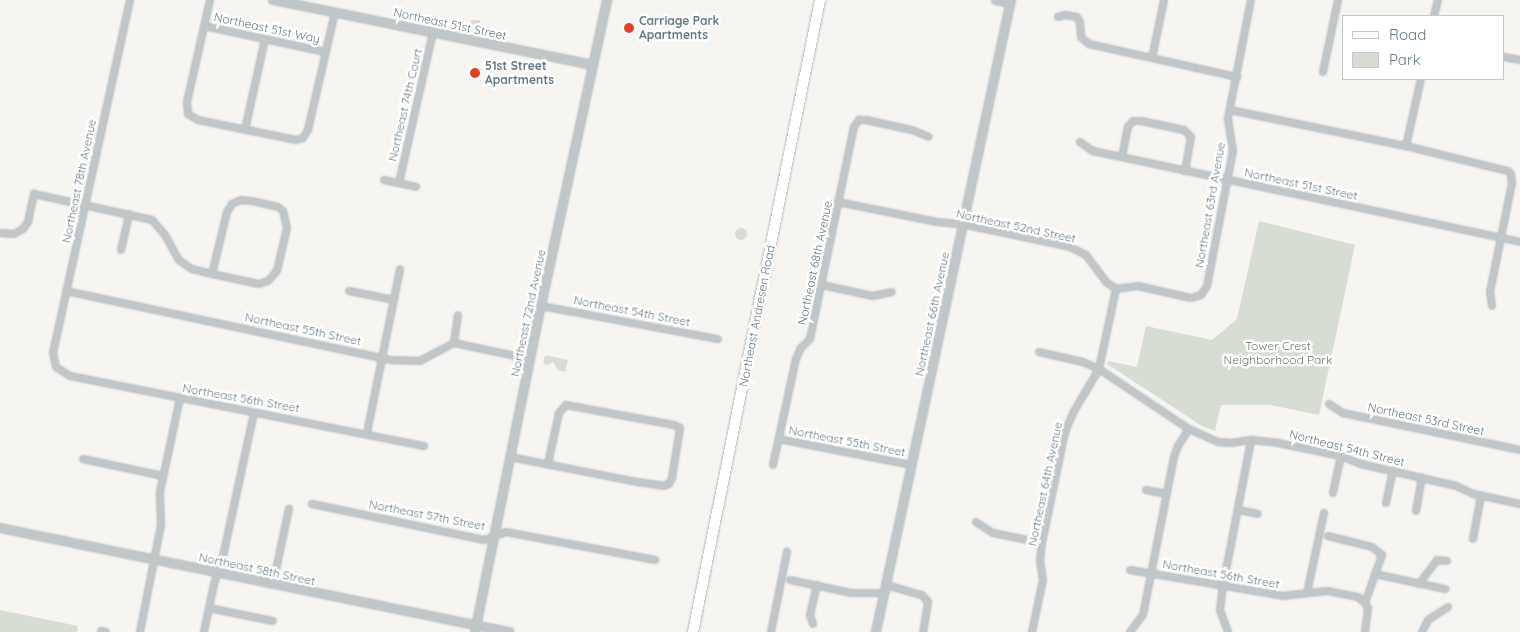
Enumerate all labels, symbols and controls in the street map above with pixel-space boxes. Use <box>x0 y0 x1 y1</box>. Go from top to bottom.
street label: Northeast 51st Street <box>392 5 508 43</box>
street label: Northeast 51st Way <box>213 10 321 46</box>
place label: Carriage Park Apartments <box>639 14 719 42</box>
legend <box>1342 15 1505 80</box>
marker: Carriage Park Apartments <box>623 22 635 34</box>
text: Road <box>1389 25 1426 44</box>
street label: Northeast 74th Court <box>385 47 425 163</box>
text: Park <box>1389 50 1421 69</box>
place label: 51st Street Apartments <box>485 59 554 87</box>
marker: 51st Street Apartments <box>469 67 481 79</box>
street label: Northeast 78th Avenue <box>59 118 99 244</box>
street label: Northeast 63rd Avenue <box>1192 141 1228 269</box>
street label: Northeast 51st Street <box>1243 165 1359 203</box>
street label: Northeast 68th Avenue <box>795 200 835 326</box>
street label: Northeast 52nd Street <box>955 206 1077 246</box>
street label: Northeast Andresen Road <box>736 244 778 388</box>
street label: Northeast 72nd Avenue <box>507 248 549 378</box>
street label: Northeast 66th Avenue <box>912 251 952 377</box>
street label: Northeast 54th Street <box>573 293 691 329</box>
street label: Northeast 55th Street <box>244 310 362 348</box>
park label: Tower Crest Neighborhood Park <box>1224 339 1332 367</box>
street label: Northeast 56th Street <box>181 381 301 415</box>
street label: Northeast 53rd Street <box>1366 400 1486 438</box>
street label: Northeast 64th Avenue <box>1025 421 1065 547</box>
street label: Northeast 55th Street <box>787 423 907 459</box>
street label: Northeast 54th Street <box>1288 427 1406 469</box>
street label: Northeast 57th Street <box>368 497 486 533</box>
street label: Northeast 58th Street <box>198 550 316 588</box>
street label: Northeast 56th Street <box>1161 557 1281 591</box>

